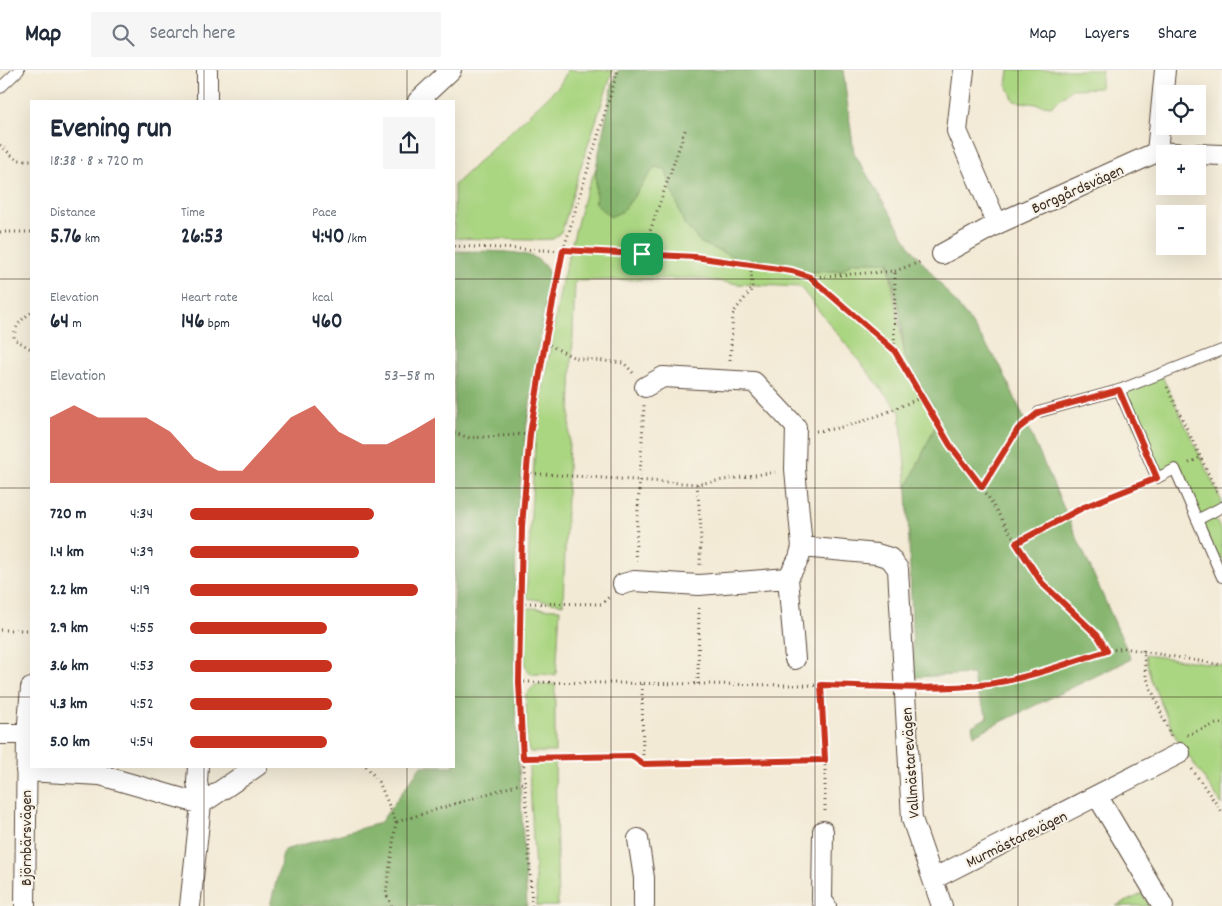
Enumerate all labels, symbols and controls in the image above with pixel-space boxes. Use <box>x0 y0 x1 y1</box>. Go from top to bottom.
search box <box>91 12 441 57</box>
text: Map <box>25 18 61 52</box>
icon: search <box>109 21 137 49</box>
text: Search here <box>149 21 235 48</box>
text: Map <box>1029 22 1056 47</box>
text: Layers <box>1084 22 1130 47</box>
text: Share <box>1158 22 1197 47</box>
map controls <box>1156 85 1206 255</box>
button: locate <box>1156 85 1206 135</box>
text: Evening run <box>50 111 172 151</box>
button: share <box>383 117 435 169</box>
button: + <box>1156 145 1206 195</box>
text: 18:38 · 8 × 720 m <box>50 150 144 173</box>
street label: Borggårdsvägen <box>1028 160 1128 221</box>
text: Distance <box>50 203 96 223</box>
text: Time <box>181 203 205 223</box>
text: Pace <box>312 203 337 223</box>
button: − <box>1156 205 1206 255</box>
text: 5.76 <box>50 223 82 253</box>
text: 26:53 <box>181 223 223 253</box>
text: 4:40 <box>312 223 344 253</box>
text: km <box>82 229 100 249</box>
text: /km <box>344 229 367 249</box>
pin <box>621 233 663 275</box>
icon: arrive <box>628 240 656 268</box>
text: Elevation <box>50 288 99 308</box>
text: Heart rate <box>181 288 238 308</box>
text: kcal <box>312 288 333 308</box>
text: 64 <box>50 308 69 338</box>
text: 146 <box>181 308 205 338</box>
text: 460 <box>312 308 342 338</box>
text: m <box>69 314 82 334</box>
text: bpm <box>205 314 230 334</box>
text: Elevation <box>50 365 106 388</box>
text: 53–58 m <box>384 365 435 388</box>
text: 720 m <box>50 503 87 526</box>
text: 4:34 <box>130 503 153 526</box>
text: 1.4 km <box>50 541 84 564</box>
text: 4:39 <box>130 541 154 564</box>
text: 2.2 km <box>50 579 88 602</box>
text: 4:19 <box>130 579 150 602</box>
text: 2.9 km <box>50 617 88 640</box>
text: 4:55 <box>130 617 154 640</box>
text: 3.6 km <box>50 655 89 678</box>
text: 4:53 <box>130 655 154 678</box>
text: 4.3 km <box>50 693 88 716</box>
text: 4:52 <box>130 693 154 716</box>
street label: Vallmästarevägen <box>896 707 927 819</box>
text: 5.0 km <box>50 731 90 754</box>
text: 4:54 <box>130 731 153 754</box>
street label: Björnbärsvägen <box>16 790 39 886</box>
street label: Murmästarevägen <box>962 806 1072 875</box>

